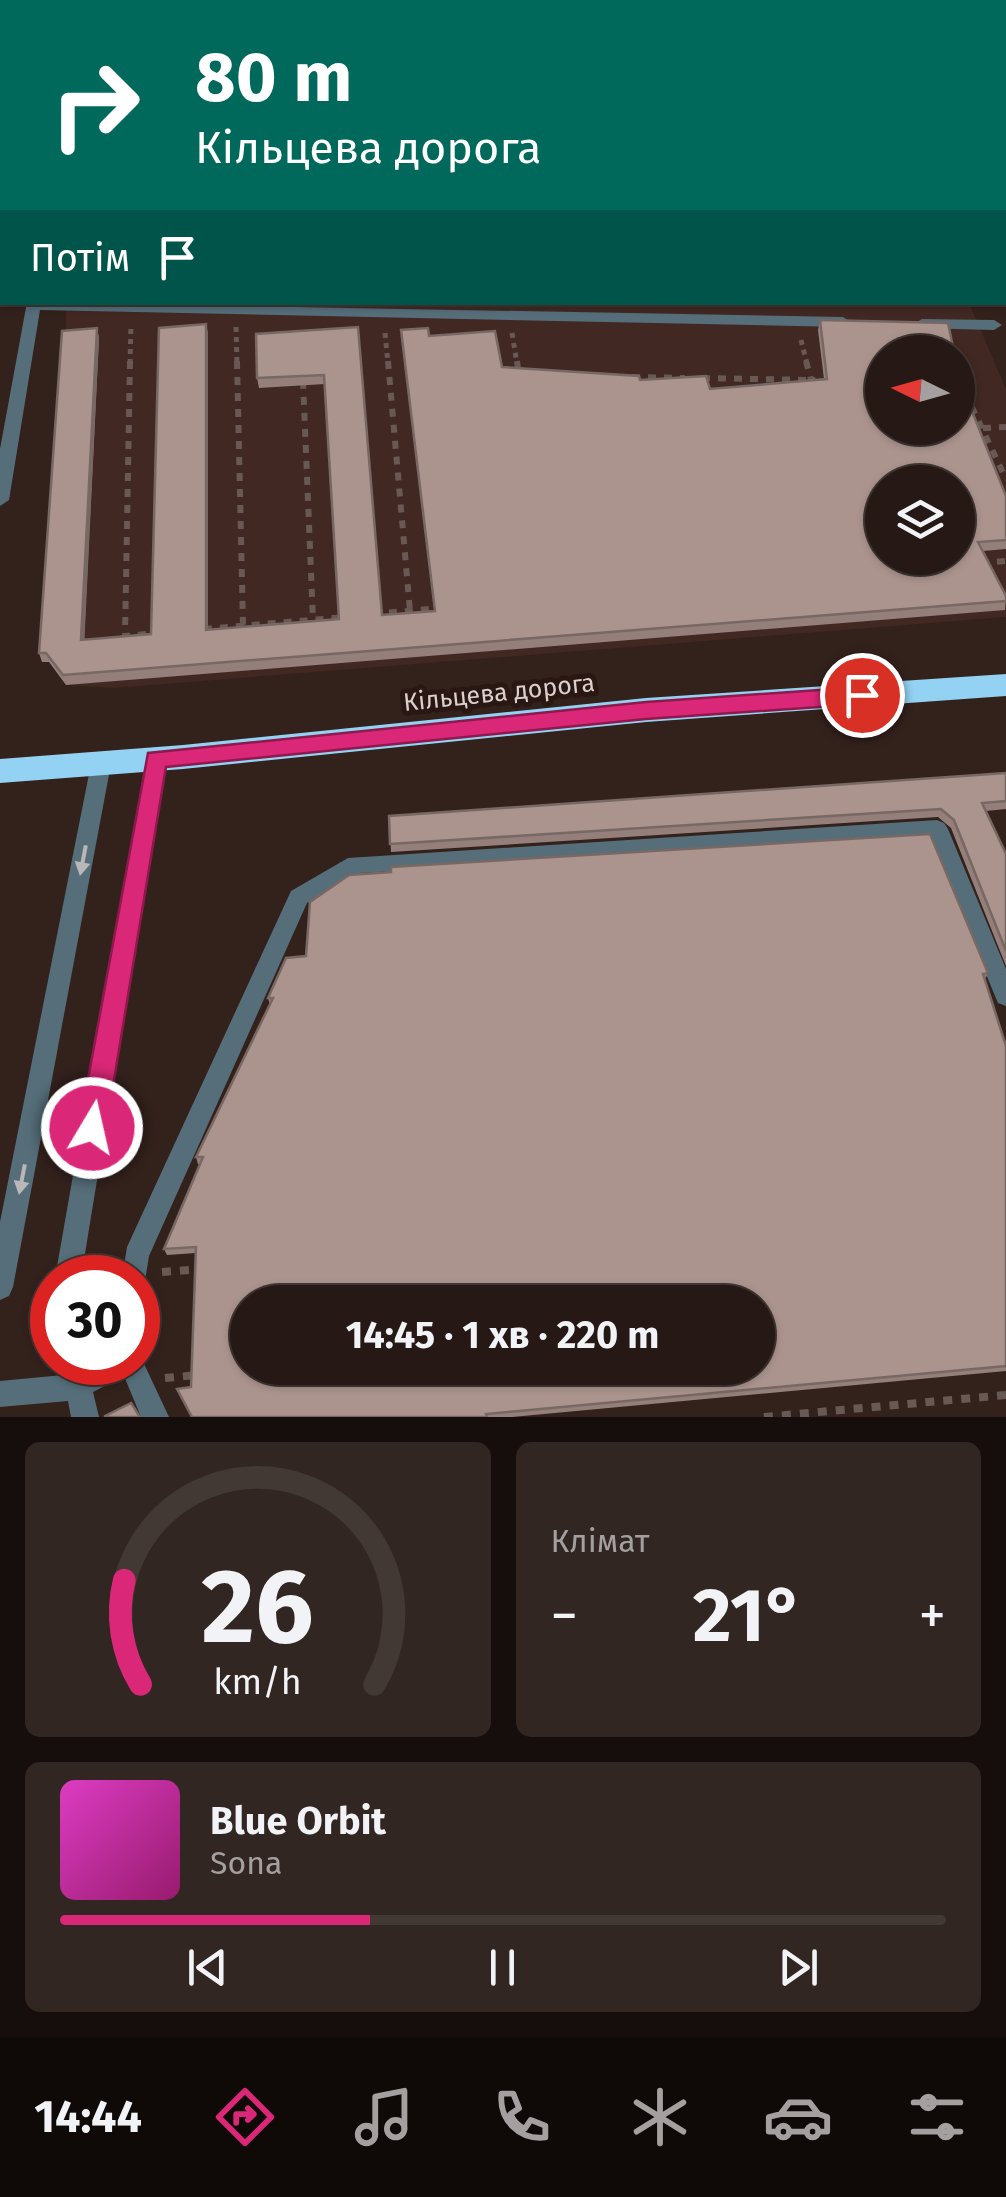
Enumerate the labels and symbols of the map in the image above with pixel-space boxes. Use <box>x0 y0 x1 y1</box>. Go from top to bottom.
north arrow <box>865 335 975 445</box>
pin <box>820 653 905 738</box>
street label: Кільцева дорога <box>402 668 596 718</box>
one-way arrow <box>75 845 90 876</box>
position arrow <box>40 1076 144 1180</box>
one-way arrow <box>14 1164 29 1195</box>
speed limit sign: 30 <box>30 1255 160 1385</box>

